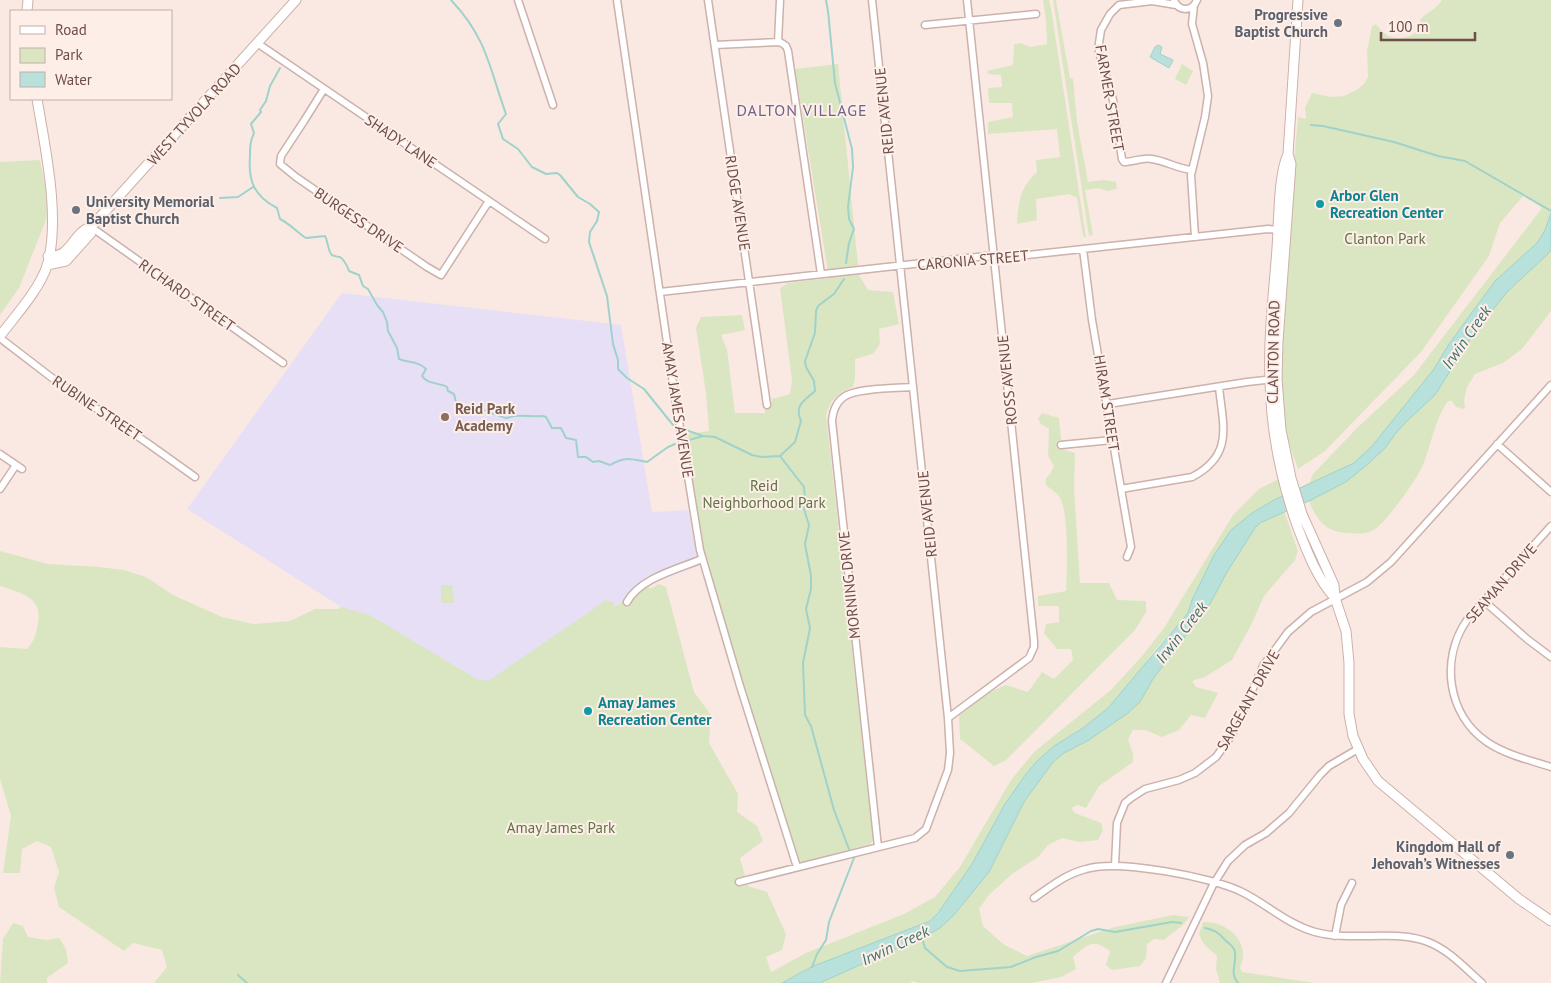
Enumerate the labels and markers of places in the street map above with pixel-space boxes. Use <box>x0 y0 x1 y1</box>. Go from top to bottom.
place label: Progressive Baptist Church <box>1235 5 1328 41</box>
marker: Progressive Baptist Church <box>1332 17 1344 29</box>
place label: Arbor Glen Recreation Center <box>1330 186 1444 222</box>
place label: University Memorial Baptist Church <box>86 192 215 228</box>
marker: Arbor Glen Recreation Center <box>1314 198 1326 210</box>
marker: University Memorial Baptist Church <box>70 204 82 216</box>
place label: Reid Park Academy <box>455 399 516 435</box>
marker: Reid Park Academy <box>439 411 451 423</box>
place label: Amay James Recreation Center <box>598 693 712 729</box>
marker: Amay James Recreation Center <box>582 705 594 717</box>
place label: Kingdom Hall of Jehovah’s Witnesses <box>1371 837 1501 873</box>
marker: Kingdom Hall of Jehovah’s Witnesses <box>1504 849 1516 861</box>

